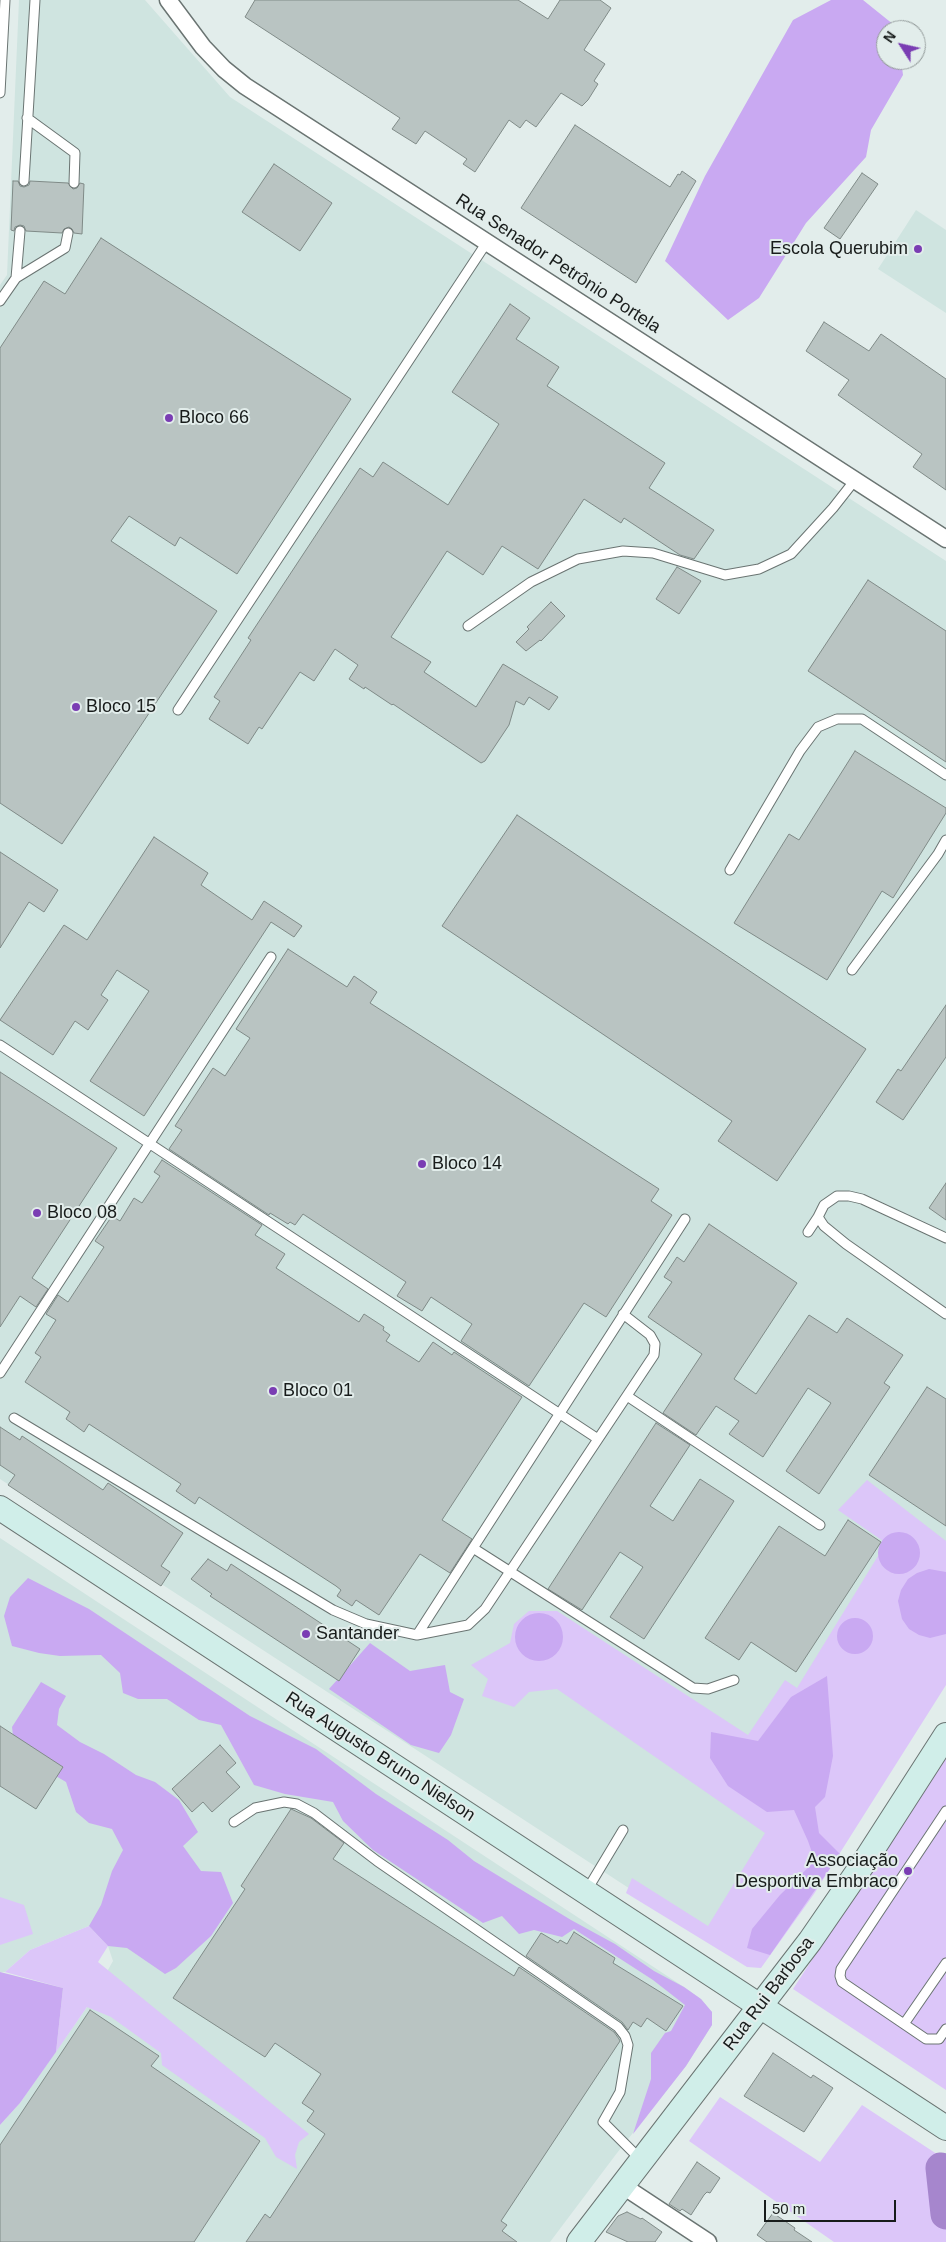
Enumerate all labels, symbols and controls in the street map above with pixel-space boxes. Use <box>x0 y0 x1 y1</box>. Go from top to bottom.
north arrow <box>876 20 926 70</box>
text: N <box>880 28 899 46</box>
street label: Rua Senador Petrônio Portela <box>451 190 665 338</box>
place label: Escola Querubim <box>770 238 908 260</box>
marker: Escola Querubim <box>912 243 924 255</box>
place label: Bloco 66 <box>179 407 249 429</box>
marker: Bloco 66 <box>163 412 175 424</box>
place label: Bloco 15 <box>86 696 156 718</box>
marker: Bloco 15 <box>70 701 82 713</box>
place label: Bloco 14 <box>432 1153 502 1175</box>
marker: Bloco 14 <box>416 1158 428 1170</box>
place label: Bloco 08 <box>47 1202 117 1224</box>
marker: Bloco 08 <box>31 1207 43 1219</box>
place label: Bloco 01 <box>283 1380 353 1402</box>
marker: Bloco 01 <box>267 1385 279 1397</box>
place label: Santander <box>316 1623 399 1645</box>
marker: Santander <box>300 1628 312 1640</box>
street label: Rua Augusto Bruno Nielson <box>281 1687 479 1827</box>
place label: Associação Desportiva Embraco <box>735 1850 898 1892</box>
marker: Associação Desportiva Embraco <box>902 1865 914 1877</box>
street label: Rua Rui Barbosa <box>719 1933 819 2055</box>
scale bar <box>766 2190 898 2222</box>
text: 50 m <box>772 2200 805 2217</box>

